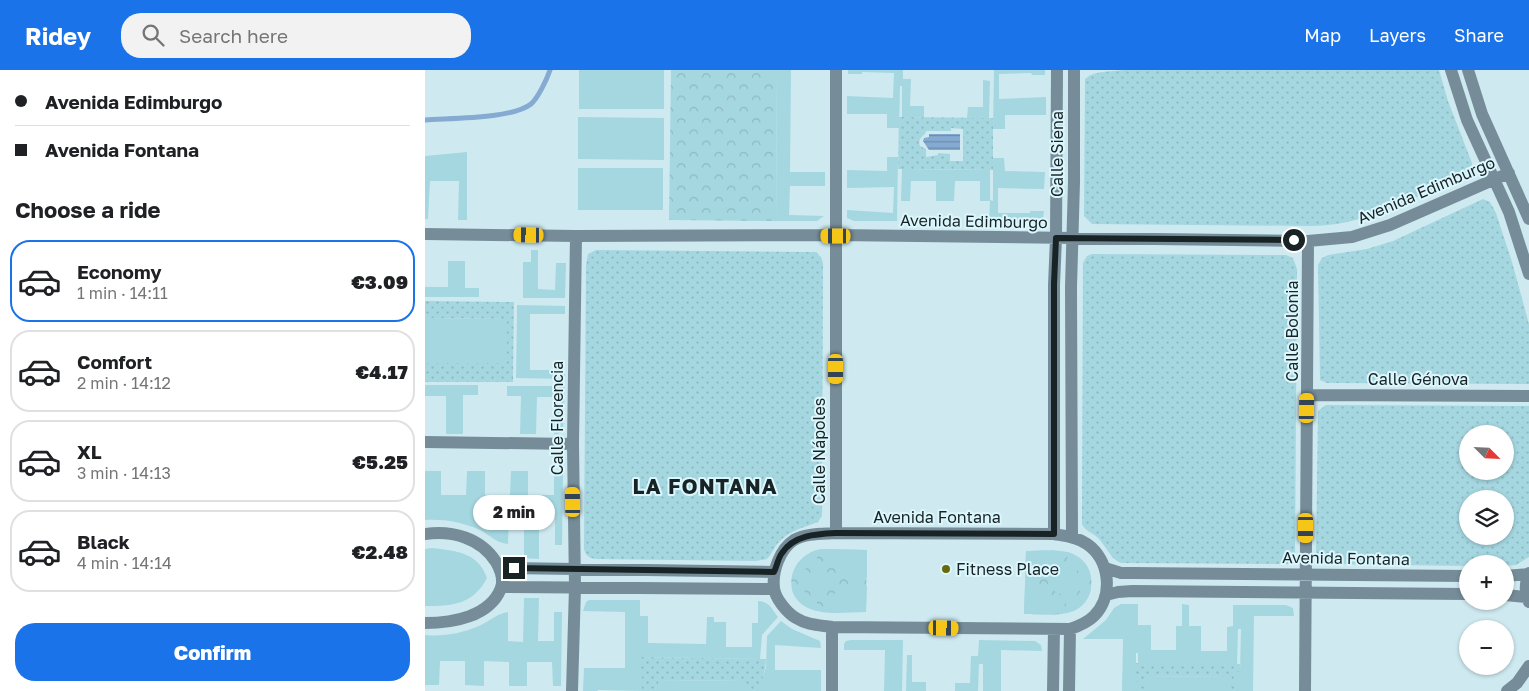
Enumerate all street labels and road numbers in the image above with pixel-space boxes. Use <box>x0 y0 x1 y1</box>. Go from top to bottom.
street label: Calle Siena <box>1047 111 1067 197</box>
street label: Avenida Edimburgo <box>1354 152 1498 228</box>
street label: Avenida Edimburgo <box>900 210 1048 232</box>
street label: Calle Bolonia <box>1282 280 1302 382</box>
street label: Calle Florencia <box>547 361 567 475</box>
street label: Calle Génova <box>1368 369 1468 389</box>
street label: Calle Nápoles <box>809 398 829 504</box>
street label: Avenida Fontana <box>873 507 1001 527</box>
street label: Avenida Fontana <box>1282 547 1410 569</box>

